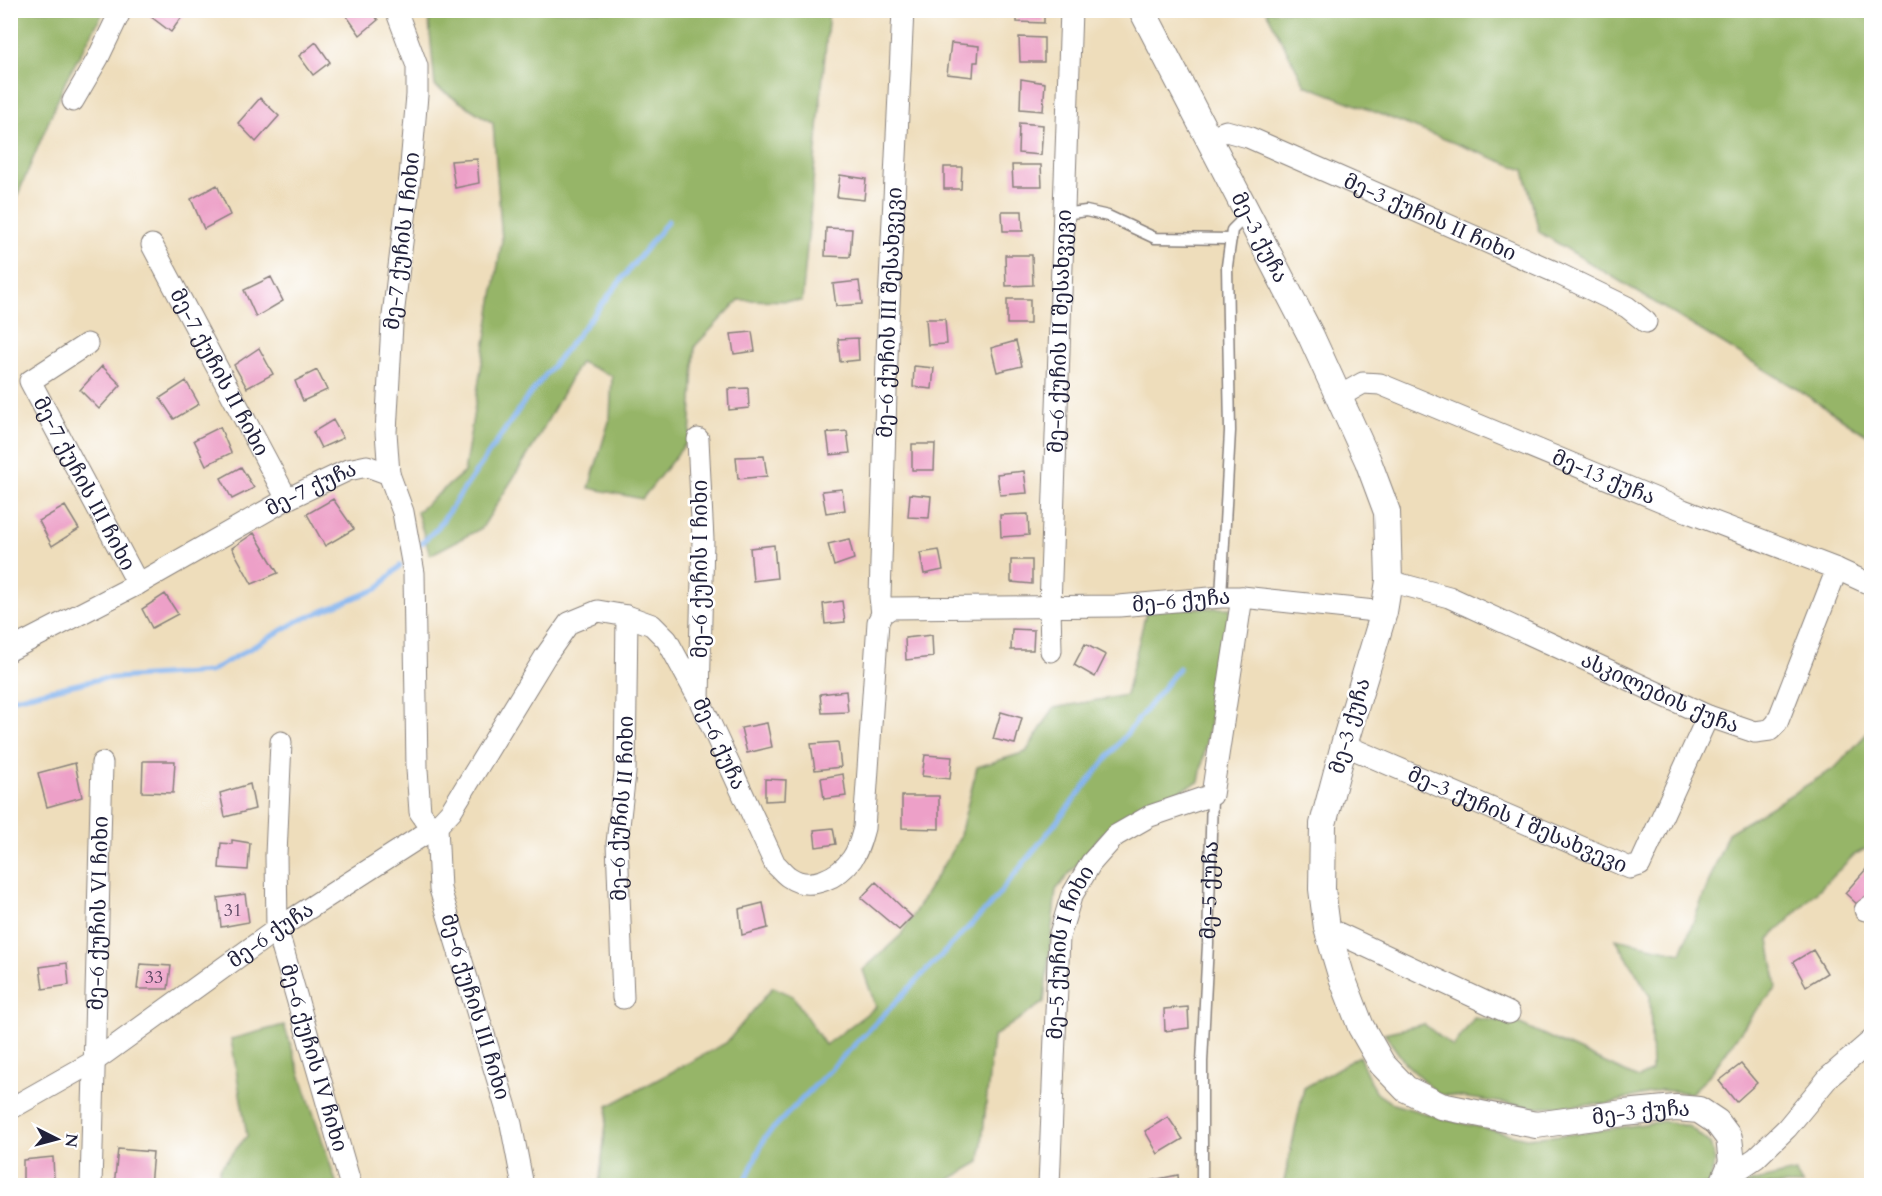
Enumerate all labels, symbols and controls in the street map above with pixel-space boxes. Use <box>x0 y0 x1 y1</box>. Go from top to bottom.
street label: მე-7 ქუჩის I ჩიხი <box>377 151 427 331</box>
street label: მე-3 ქუჩის II ჩიხი <box>1339 166 1521 268</box>
street label: მე-6 ქუჩის III შესახვევი <box>870 186 909 438</box>
street label: მე-3 ქუჩა <box>1224 187 1295 288</box>
street label: მე-6 ქუჩის II შესახვევი <box>1041 209 1078 454</box>
street label: მე-7 ქუჩის II ჩიხი <box>163 283 276 461</box>
street label: მე-7 ქუჩის III ჩიხი <box>26 391 143 576</box>
street label: მე-13 ქუჩა <box>1548 443 1660 511</box>
street label: მე-7 ქუჩა <box>260 454 359 523</box>
street label: მე-6 ქუჩის I ჩიხი <box>686 480 715 658</box>
street label: მე-6 ქუჩა <box>1131 583 1230 619</box>
street label: ასკილების ქუჩა <box>1576 645 1743 740</box>
street label: მე-3 ქუჩა <box>1322 675 1378 777</box>
street label: მე-6 ქუჩა <box>686 693 753 794</box>
street label: მე-6 ქუჩის II ჩიხი <box>602 715 640 902</box>
street label: მე-3 ქუჩის I შესახვევი <box>1403 760 1632 880</box>
street label: მე-6 ქუჩის VI ჩიხი <box>81 816 115 1011</box>
street label: მე-5 ქუჩა <box>1194 841 1225 940</box>
street label: მე-5 ქუჩის I ჩიხი <box>1040 860 1101 1040</box>
street label: მე-6 ქუჩა <box>222 895 319 975</box>
house number: 31 <box>224 898 242 923</box>
street label: მე-6 ქუჩის III ჩიხი <box>434 910 517 1103</box>
street label: მე-6 ქუჩის IV ჩიხი <box>273 960 355 1155</box>
house number: 33 <box>145 965 163 990</box>
street label: მე-3 ქუჩა <box>1590 1093 1691 1132</box>
north arrow <box>27 1109 87 1169</box>
text: N <box>59 1132 83 1149</box>

